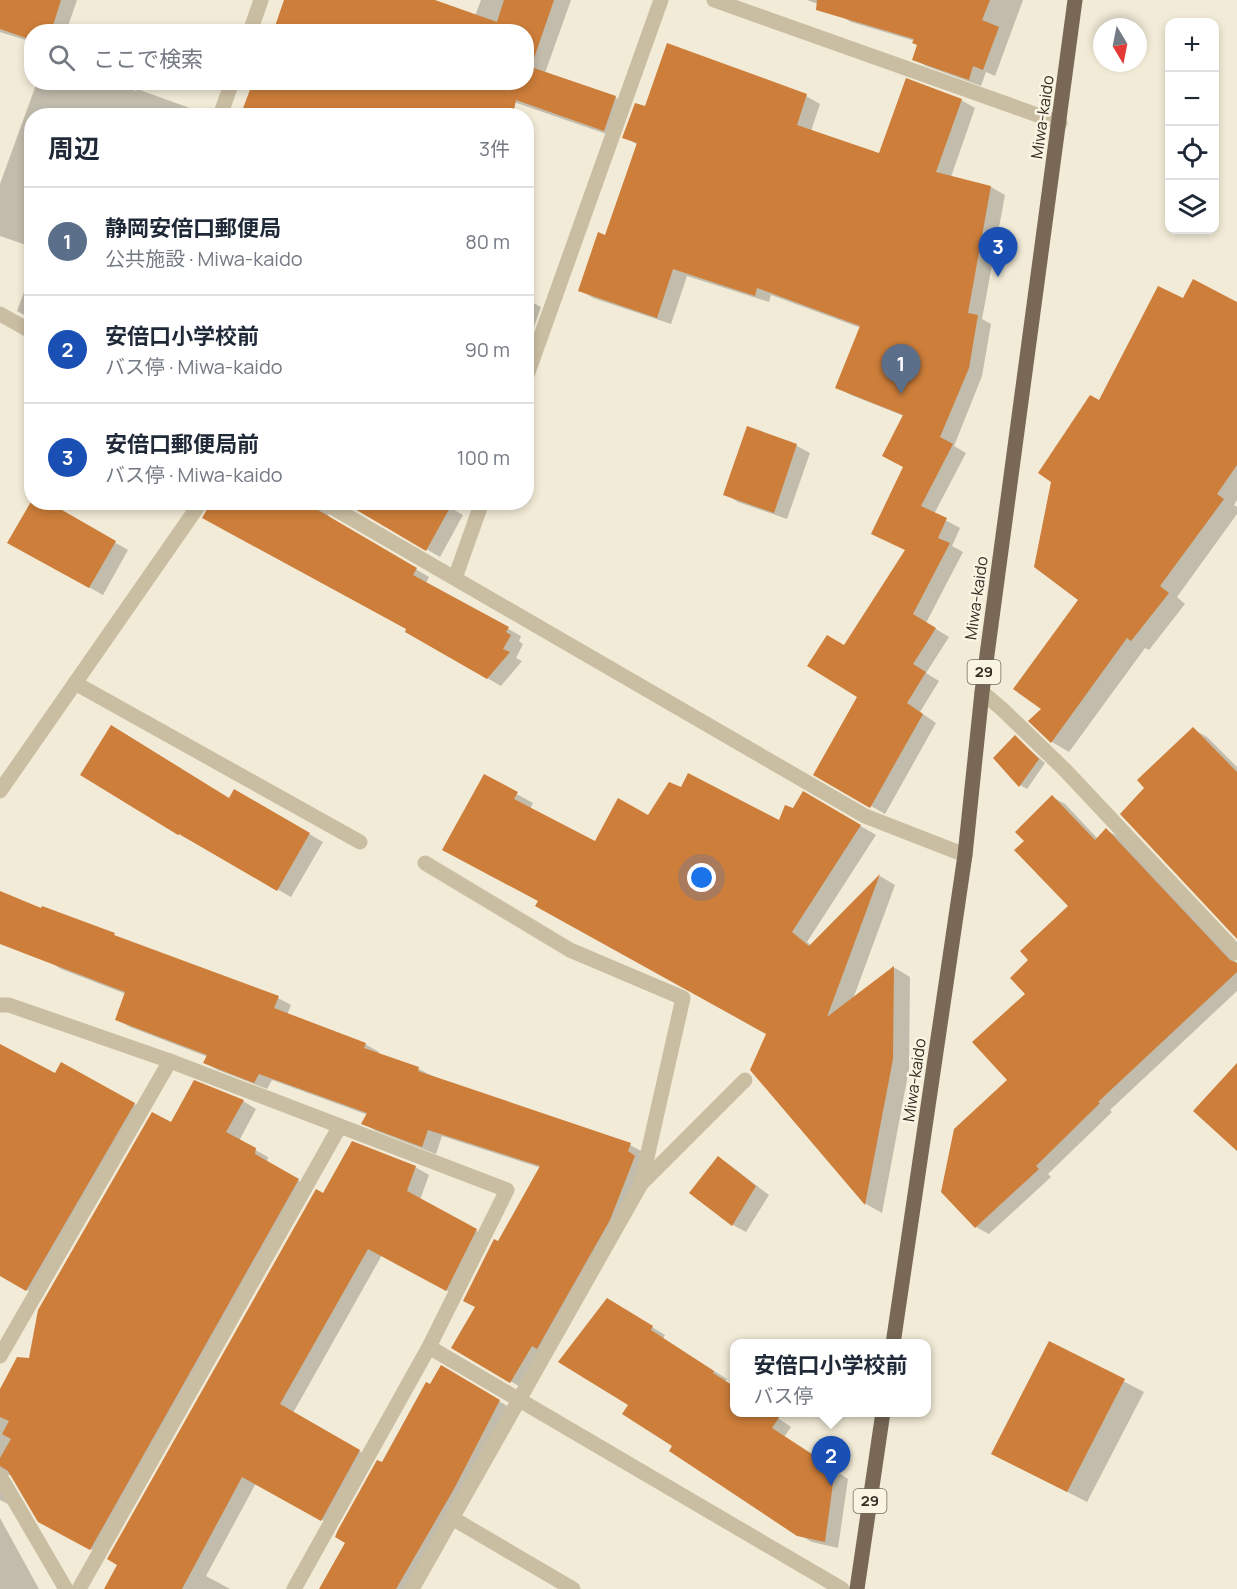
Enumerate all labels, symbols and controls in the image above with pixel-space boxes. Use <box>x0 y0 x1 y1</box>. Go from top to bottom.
north arrow <box>1093 18 1147 72</box>
map controls <box>1165 18 1219 234</box>
button: + <box>1165 18 1219 72</box>
search box <box>24 24 534 90</box>
icon: search <box>45 41 78 74</box>
text: ここで検索 <box>93 44 203 74</box>
button: − <box>1165 72 1219 126</box>
street label: Miwa-kaido <box>1025 74 1059 160</box>
button: locate <box>1165 126 1219 180</box>
text: 周辺 <box>48 130 100 166</box>
text: 3件 <box>479 135 510 162</box>
button: layers <box>1165 180 1219 234</box>
text: 静岡安倍口郵便局 <box>105 213 281 243</box>
text: 1 <box>63 228 72 255</box>
text: 80 m <box>465 228 510 255</box>
pin: 3 <box>978 228 1018 277</box>
text: 公共施設 · Miwa-kaido <box>105 245 303 272</box>
text: 安倍口小学校前 <box>105 321 259 351</box>
text: 2 <box>62 336 73 363</box>
text: 90 m <box>464 336 510 363</box>
pin: 1 <box>882 344 920 394</box>
text: バス停 · Miwa-kaido <box>105 353 283 380</box>
text: 安倍口郵便局前 <box>105 429 259 459</box>
text: 3 <box>62 444 73 471</box>
text: 100 m <box>457 444 510 471</box>
text: バス停 · Miwa-kaido <box>105 461 283 488</box>
street label: Miwa-kaido <box>959 555 993 641</box>
road number: 29 <box>968 660 1000 684</box>
your location <box>687 863 716 892</box>
street label: Miwa-kaido <box>897 1037 931 1123</box>
popup <box>730 1339 931 1417</box>
text: 安倍口小学校前 <box>753 1350 908 1380</box>
text: バス停 <box>753 1382 813 1409</box>
pin: 2 <box>812 1436 850 1486</box>
road number: 29 <box>854 1489 886 1513</box>

